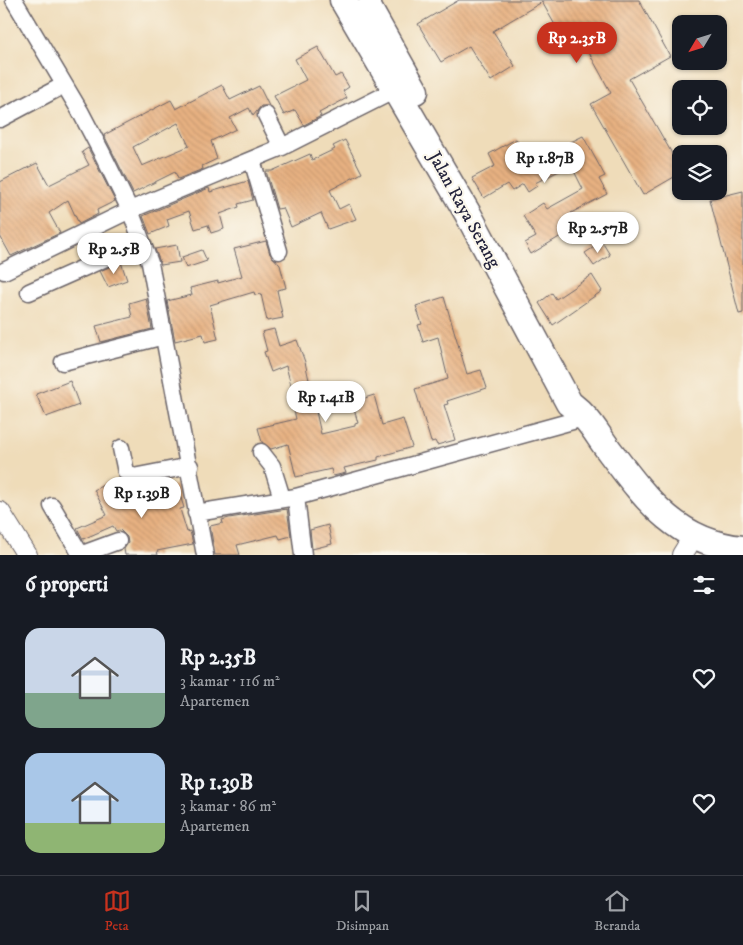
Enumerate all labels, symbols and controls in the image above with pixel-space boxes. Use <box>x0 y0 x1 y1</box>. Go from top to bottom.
north arrow <box>672 15 728 70</box>
map controls <box>672 15 727 200</box>
pin: Rp 2.35B <box>525 22 629 64</box>
text: Rp 2.35B <box>548 28 606 48</box>
button: locate <box>672 80 727 135</box>
pin: Rp 1.87B <box>493 142 597 184</box>
button: layers <box>672 145 727 200</box>
street label: Jalan Raya Serang <box>422 146 505 272</box>
text: Rp 1.87B <box>516 148 574 168</box>
pin: Rp 2.57B <box>546 212 650 254</box>
text: Rp 2.57B <box>568 218 628 238</box>
pin: Rp 2.5B <box>68 232 160 275</box>
text: Rp 2.5B <box>88 239 140 259</box>
pin: Rp 1.41B <box>274 380 378 423</box>
text: Rp 1.41B <box>297 387 355 407</box>
pin: Rp 1.39B <box>90 476 194 519</box>
text: Rp 1.39B <box>114 483 170 503</box>
icon: filters <box>690 571 718 599</box>
text: 6 properti <box>25 572 108 598</box>
text: Rp 2.35B <box>180 645 256 671</box>
icon: home <box>65 648 125 708</box>
icon: heart <box>690 664 718 692</box>
text: 3 kamar · 116 m² <box>180 671 280 691</box>
text: Apartemen <box>180 691 250 711</box>
text: Rp 1.39B <box>180 770 253 796</box>
icon: home <box>65 773 125 833</box>
icon: heart <box>690 789 718 817</box>
text: 3 kamar · 86 m² <box>180 796 276 816</box>
text: Apartemen <box>180 816 250 836</box>
tab: Peta <box>103 887 131 935</box>
tab: Disimpan <box>336 887 389 935</box>
tab: Beranda <box>594 887 640 935</box>

